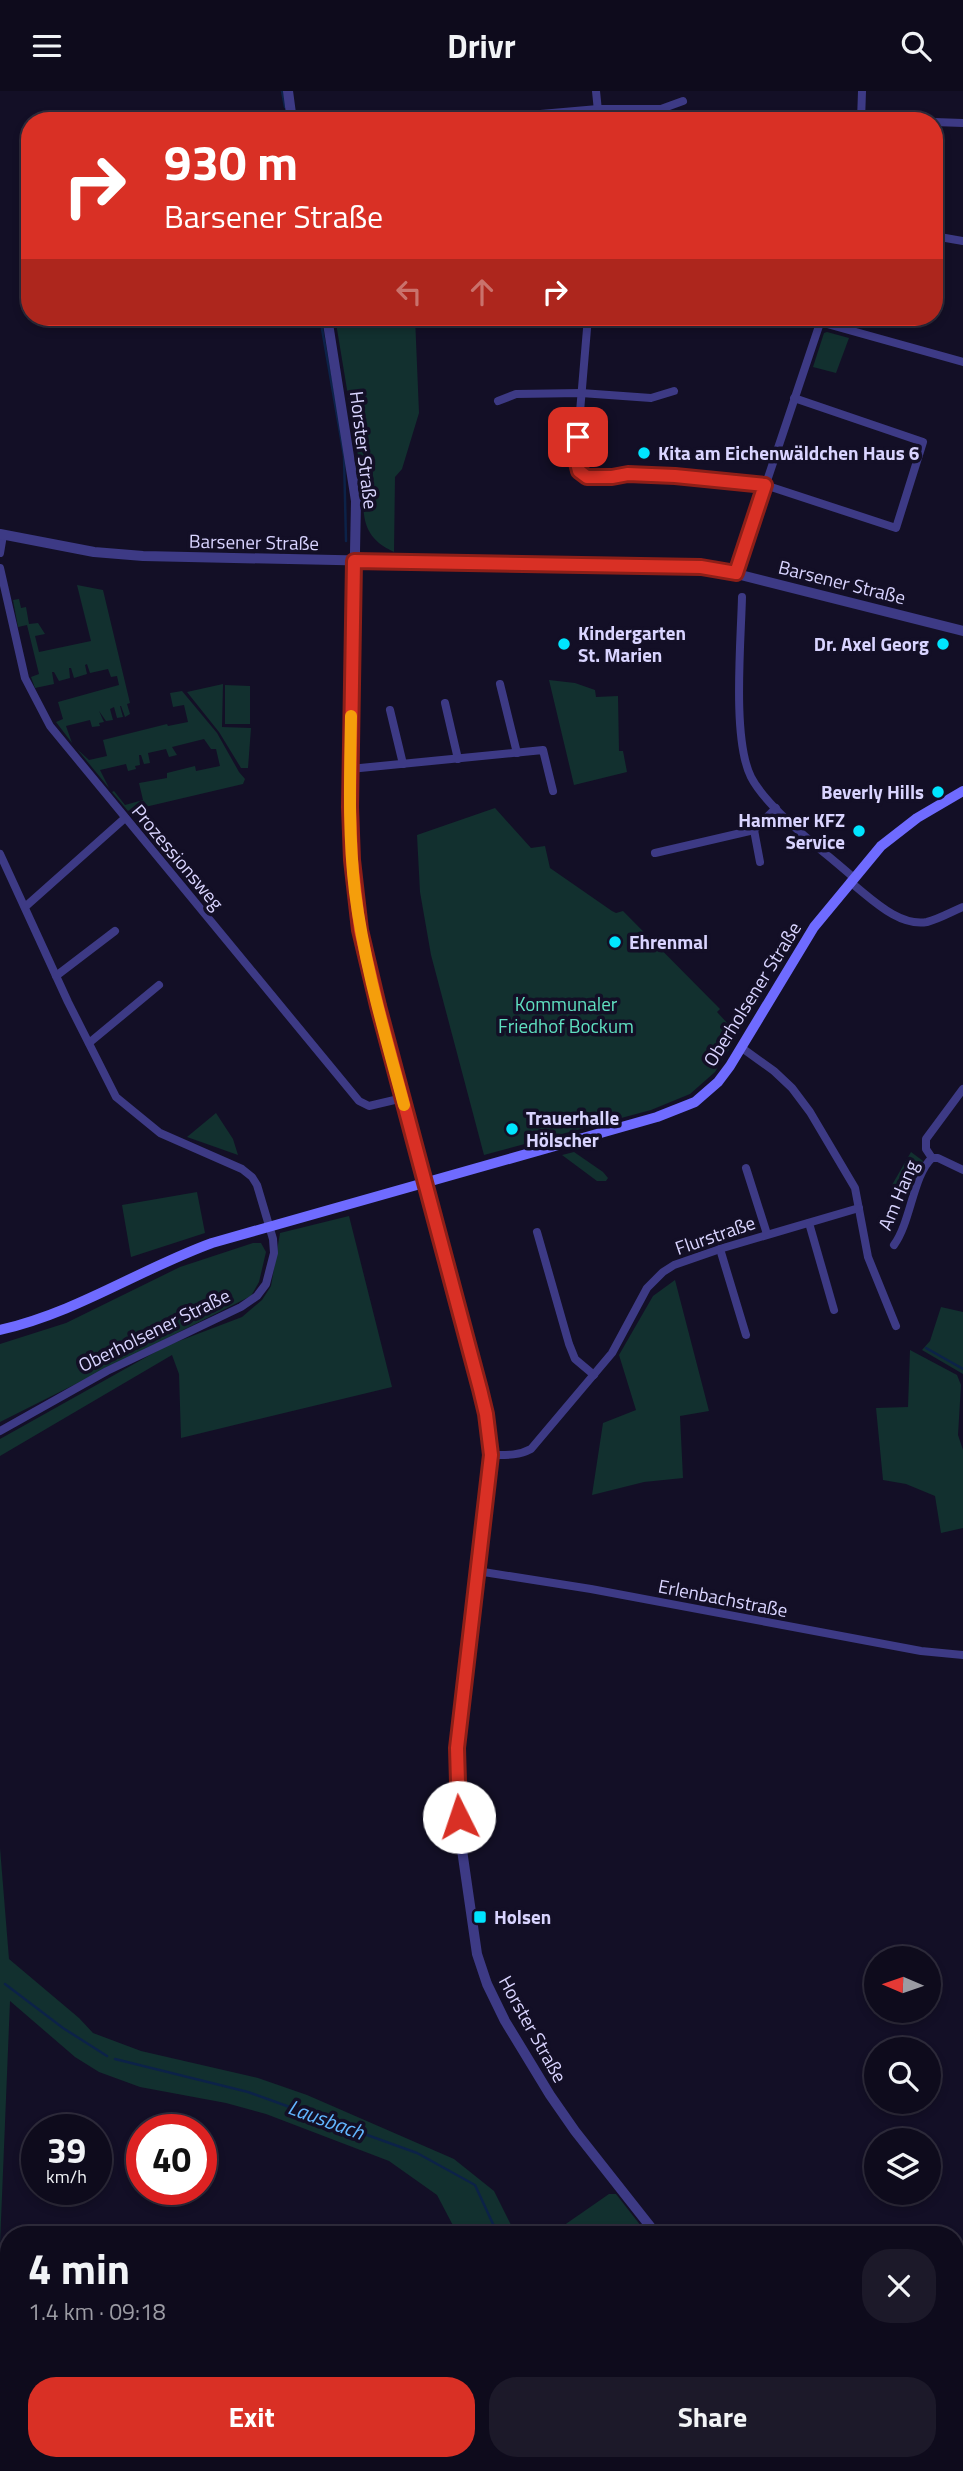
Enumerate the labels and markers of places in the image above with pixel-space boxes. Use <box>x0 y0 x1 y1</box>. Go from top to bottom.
pin <box>548 407 608 467</box>
place label: Kita am Eichenwäldchen Haus 6 <box>658 438 920 467</box>
marker: Kita am Eichenwäldchen Haus 6 <box>636 445 652 461</box>
place label: Kindergarten St. Marien <box>578 618 686 669</box>
place label: Dr. Axel Georg <box>814 629 929 658</box>
marker: Kindergarten St. Marien <box>556 636 572 652</box>
marker: Dr. Axel Georg <box>935 636 951 652</box>
place label: Beverly Hills <box>821 777 924 806</box>
marker: Beverly Hills <box>930 784 946 800</box>
place label: Hammer KFZ Service <box>738 805 845 856</box>
marker: Hammer KFZ Service <box>851 823 867 839</box>
place label: Ehrenmal <box>629 927 708 956</box>
marker: Ehrenmal <box>607 934 623 950</box>
place label: Trauerhalle Hölscher <box>526 1103 620 1154</box>
marker: Trauerhalle Hölscher <box>504 1121 520 1137</box>
place label: Holsen <box>494 1902 551 1931</box>
marker: Holsen <box>472 1909 488 1925</box>

